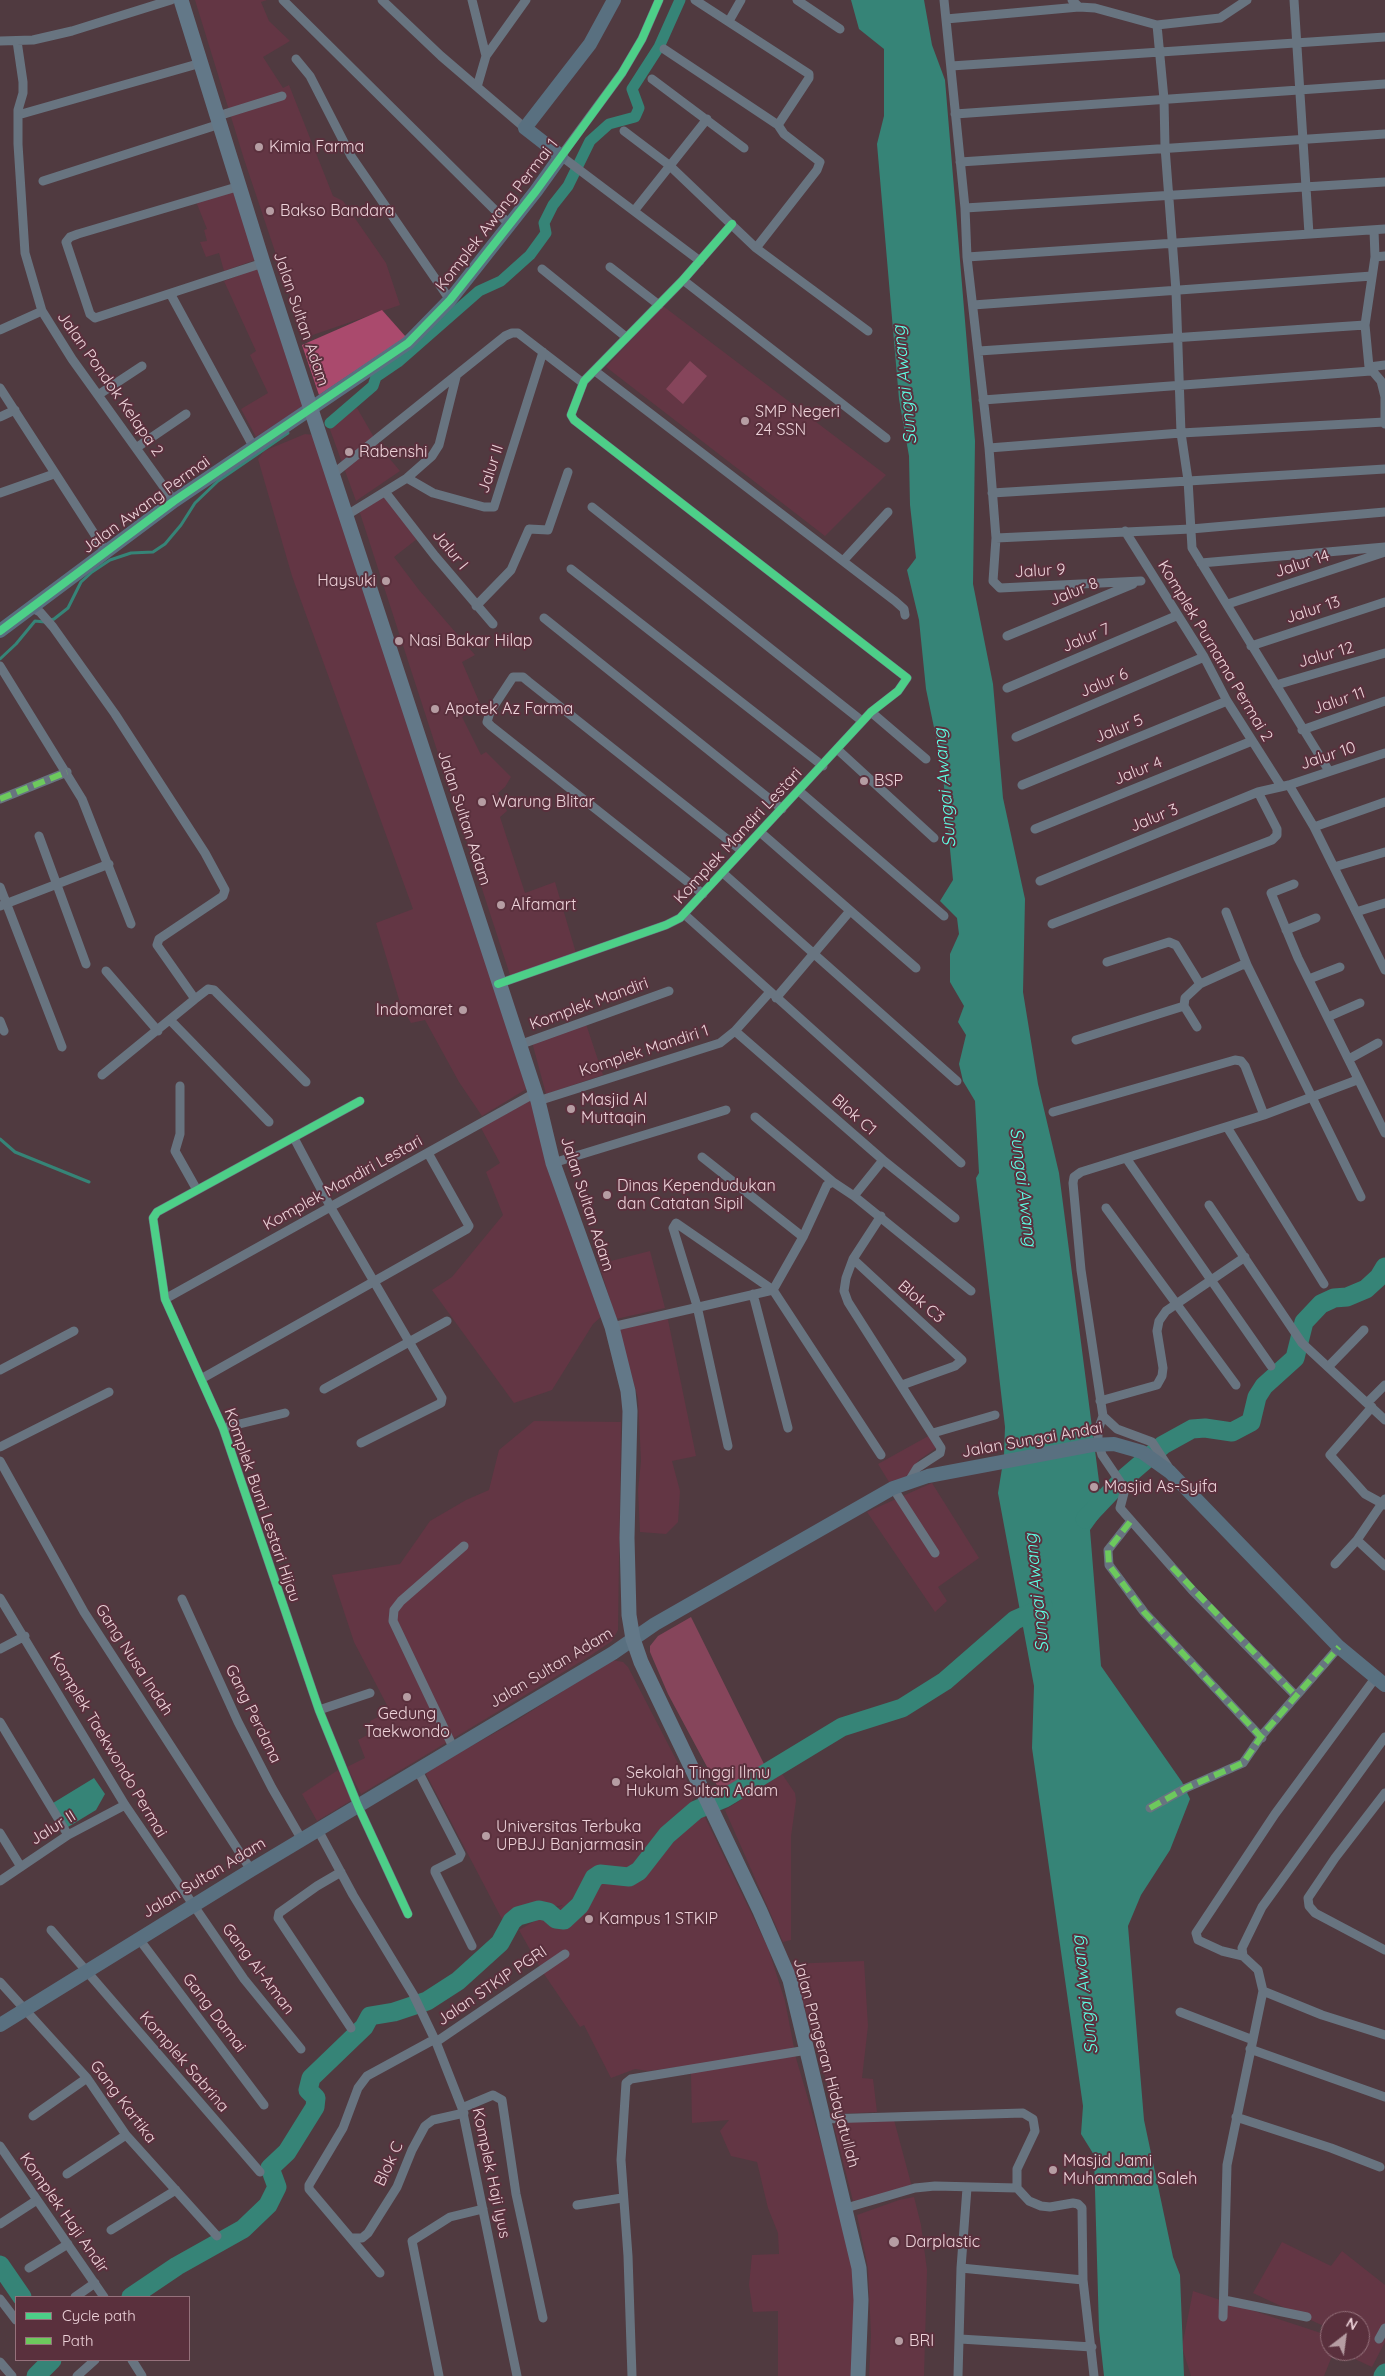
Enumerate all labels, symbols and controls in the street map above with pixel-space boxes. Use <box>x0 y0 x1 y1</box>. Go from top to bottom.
street label: Komplek Awang Permai 1 <box>432 135 562 295</box>
place label: Kimia Farma <box>269 137 364 157</box>
marker: Kimia Farma <box>253 141 265 153</box>
place label: Bakso Bandara <box>280 201 395 221</box>
marker: Bakso Bandara <box>264 205 276 217</box>
street label: Jalan Sultan Adam <box>269 249 333 389</box>
street label: Jalan Pondok Kelapa 2 <box>53 308 167 460</box>
water label: Sungai Awang <box>888 325 922 445</box>
place label: SMP Negeri 24 SSN <box>755 402 840 440</box>
marker: SMP Negeri 24 SSN <box>739 415 751 427</box>
place label: Rabenshi <box>359 442 427 462</box>
street label: Jalur II <box>474 442 508 496</box>
marker: Rabenshi <box>343 446 355 458</box>
street label: Jalan Awang Permai <box>78 452 214 558</box>
street label: Jalur I <box>428 526 472 574</box>
street label: Jalur 14 <box>1272 546 1332 582</box>
street label: Komplek Purnama Permai 2 <box>1153 557 1277 745</box>
street label: Jalur 9 <box>1014 560 1066 582</box>
place label: Haysuki <box>317 571 376 591</box>
street label: Jalur 8 <box>1047 574 1101 610</box>
marker: Haysuki <box>380 575 392 587</box>
street label: Jalur 13 <box>1283 592 1343 628</box>
street label: Jalur 7 <box>1059 619 1113 657</box>
place label: Nasi Bakar Hilap <box>409 631 532 651</box>
marker: Nasi Bakar Hilap <box>393 635 405 647</box>
street label: Jalur 12 <box>1296 638 1356 672</box>
street label: Jalur 6 <box>1077 664 1131 702</box>
street label: Jalur 11 <box>1310 683 1368 719</box>
place label: Apotek Az Farma <box>445 699 573 719</box>
marker: Apotek Az Farma <box>429 703 441 715</box>
street label: Jalur 5 <box>1092 711 1146 747</box>
water label: Sungai Awang <box>929 728 961 848</box>
street label: Jalur 10 <box>1298 738 1358 774</box>
street label: Jalan Sultan Adam <box>433 748 495 888</box>
street label: Jalur 4 <box>1111 753 1165 789</box>
street label: Komplek Mandiri Lestari <box>670 764 806 908</box>
place label: BSP <box>874 771 903 791</box>
marker: BSP <box>858 775 870 787</box>
place label: Warung Blitar <box>492 792 595 812</box>
marker: Warung Blitar <box>476 796 488 808</box>
street label: Jalur 3 <box>1127 800 1181 836</box>
place label: Alfamart <box>511 895 576 915</box>
marker: Alfamart <box>495 899 507 911</box>
street label: Komplek Mandiri <box>527 974 651 1034</box>
place label: Indomaret <box>376 1000 453 1020</box>
marker: Indomaret <box>457 1004 469 1016</box>
street label: Komplek Mandiri 1 <box>577 1021 711 1081</box>
place label: Masjid Al Muttaqin <box>581 1090 647 1128</box>
street label: Blok C1 <box>828 1090 880 1140</box>
marker: Masjid Al Muttaqin <box>565 1103 577 1115</box>
water label: Sungai Awang <box>1005 1127 1041 1247</box>
street label: Komplek Mandiri Lestari <box>260 1131 426 1235</box>
street label: Jalan Sultan Adam <box>556 1134 618 1274</box>
place label: Dinas Kependudukan dan Catatan Sipil <box>617 1176 776 1214</box>
marker: Dinas Kependudukan dan Catatan Sipil <box>601 1189 613 1201</box>
street label: Blok C3 <box>894 1277 948 1327</box>
street label: Komplek Bumi Lestari Hijau <box>220 1406 304 1604</box>
street label: Jalan Sungai Andai <box>960 1418 1104 1462</box>
place label: Masjid As-Syifa <box>1104 1477 1217 1497</box>
marker: Masjid As-Syifa <box>1088 1481 1100 1493</box>
water label: Sungai Awang <box>1020 1533 1054 1653</box>
street label: Gang Nusa Indah <box>91 1601 177 1719</box>
street label: Jalan Sultan Adam <box>486 1624 616 1712</box>
street label: Komplek Taekwondo Permai <box>45 1649 171 1841</box>
street label: Gang Perdana <box>221 1662 285 1766</box>
marker: Gedung Taekwondo <box>401 1691 413 1703</box>
place label: Gedung Taekwondo <box>364 1704 450 1742</box>
place label: Sekolah Tinggi Ilmu Hukum Sultan Adam <box>626 1763 778 1801</box>
marker: Sekolah Tinggi Ilmu Hukum Sultan Adam <box>610 1776 622 1788</box>
street label: Jalur II <box>27 1807 79 1849</box>
place label: Universitas Terbuka UPBJJ Banjarmasin <box>496 1817 644 1855</box>
marker: Universitas Terbuka UPBJJ Banjarmasin <box>480 1830 492 1842</box>
street label: Jalan Sultan Adam <box>139 1834 269 1922</box>
place label: Kampus 1 STKIP <box>599 1909 718 1929</box>
marker: Kampus 1 STKIP <box>583 1913 595 1925</box>
street label: Gang Al-Aman <box>218 1920 298 2018</box>
water label: Sungai Awang <box>1067 1935 1103 2055</box>
street label: Jalan STKIP PGRI <box>433 1942 551 2030</box>
street label: Jalan Pangeran Hidayatullah <box>789 1956 863 2170</box>
street label: Gang Damai <box>178 1970 250 2056</box>
street label: Komplek Sabrina <box>135 2008 233 2116</box>
street label: Gang Kartika <box>86 2057 160 2147</box>
street label: Komplek Haji Iyus <box>468 2106 514 2240</box>
street label: Blok C <box>370 2139 408 2189</box>
street label: Komplek Haji Andir <box>15 2149 113 2277</box>
place label: Masjid Jami Muhammad Saleh <box>1063 2151 1197 2189</box>
marker: Masjid Jami Muhammad Saleh <box>1047 2164 1059 2176</box>
place label: Darplastic <box>905 2232 980 2252</box>
marker: Darplastic <box>887 2235 901 2249</box>
legend <box>15 2296 190 2361</box>
text: Cycle path <box>62 2306 136 2325</box>
north arrow <box>1320 2311 1370 2361</box>
text: N <box>1343 2314 1361 2334</box>
text: Path <box>62 2331 94 2350</box>
place label: BRI <box>909 2331 934 2351</box>
marker: BRI <box>893 2335 905 2347</box>

